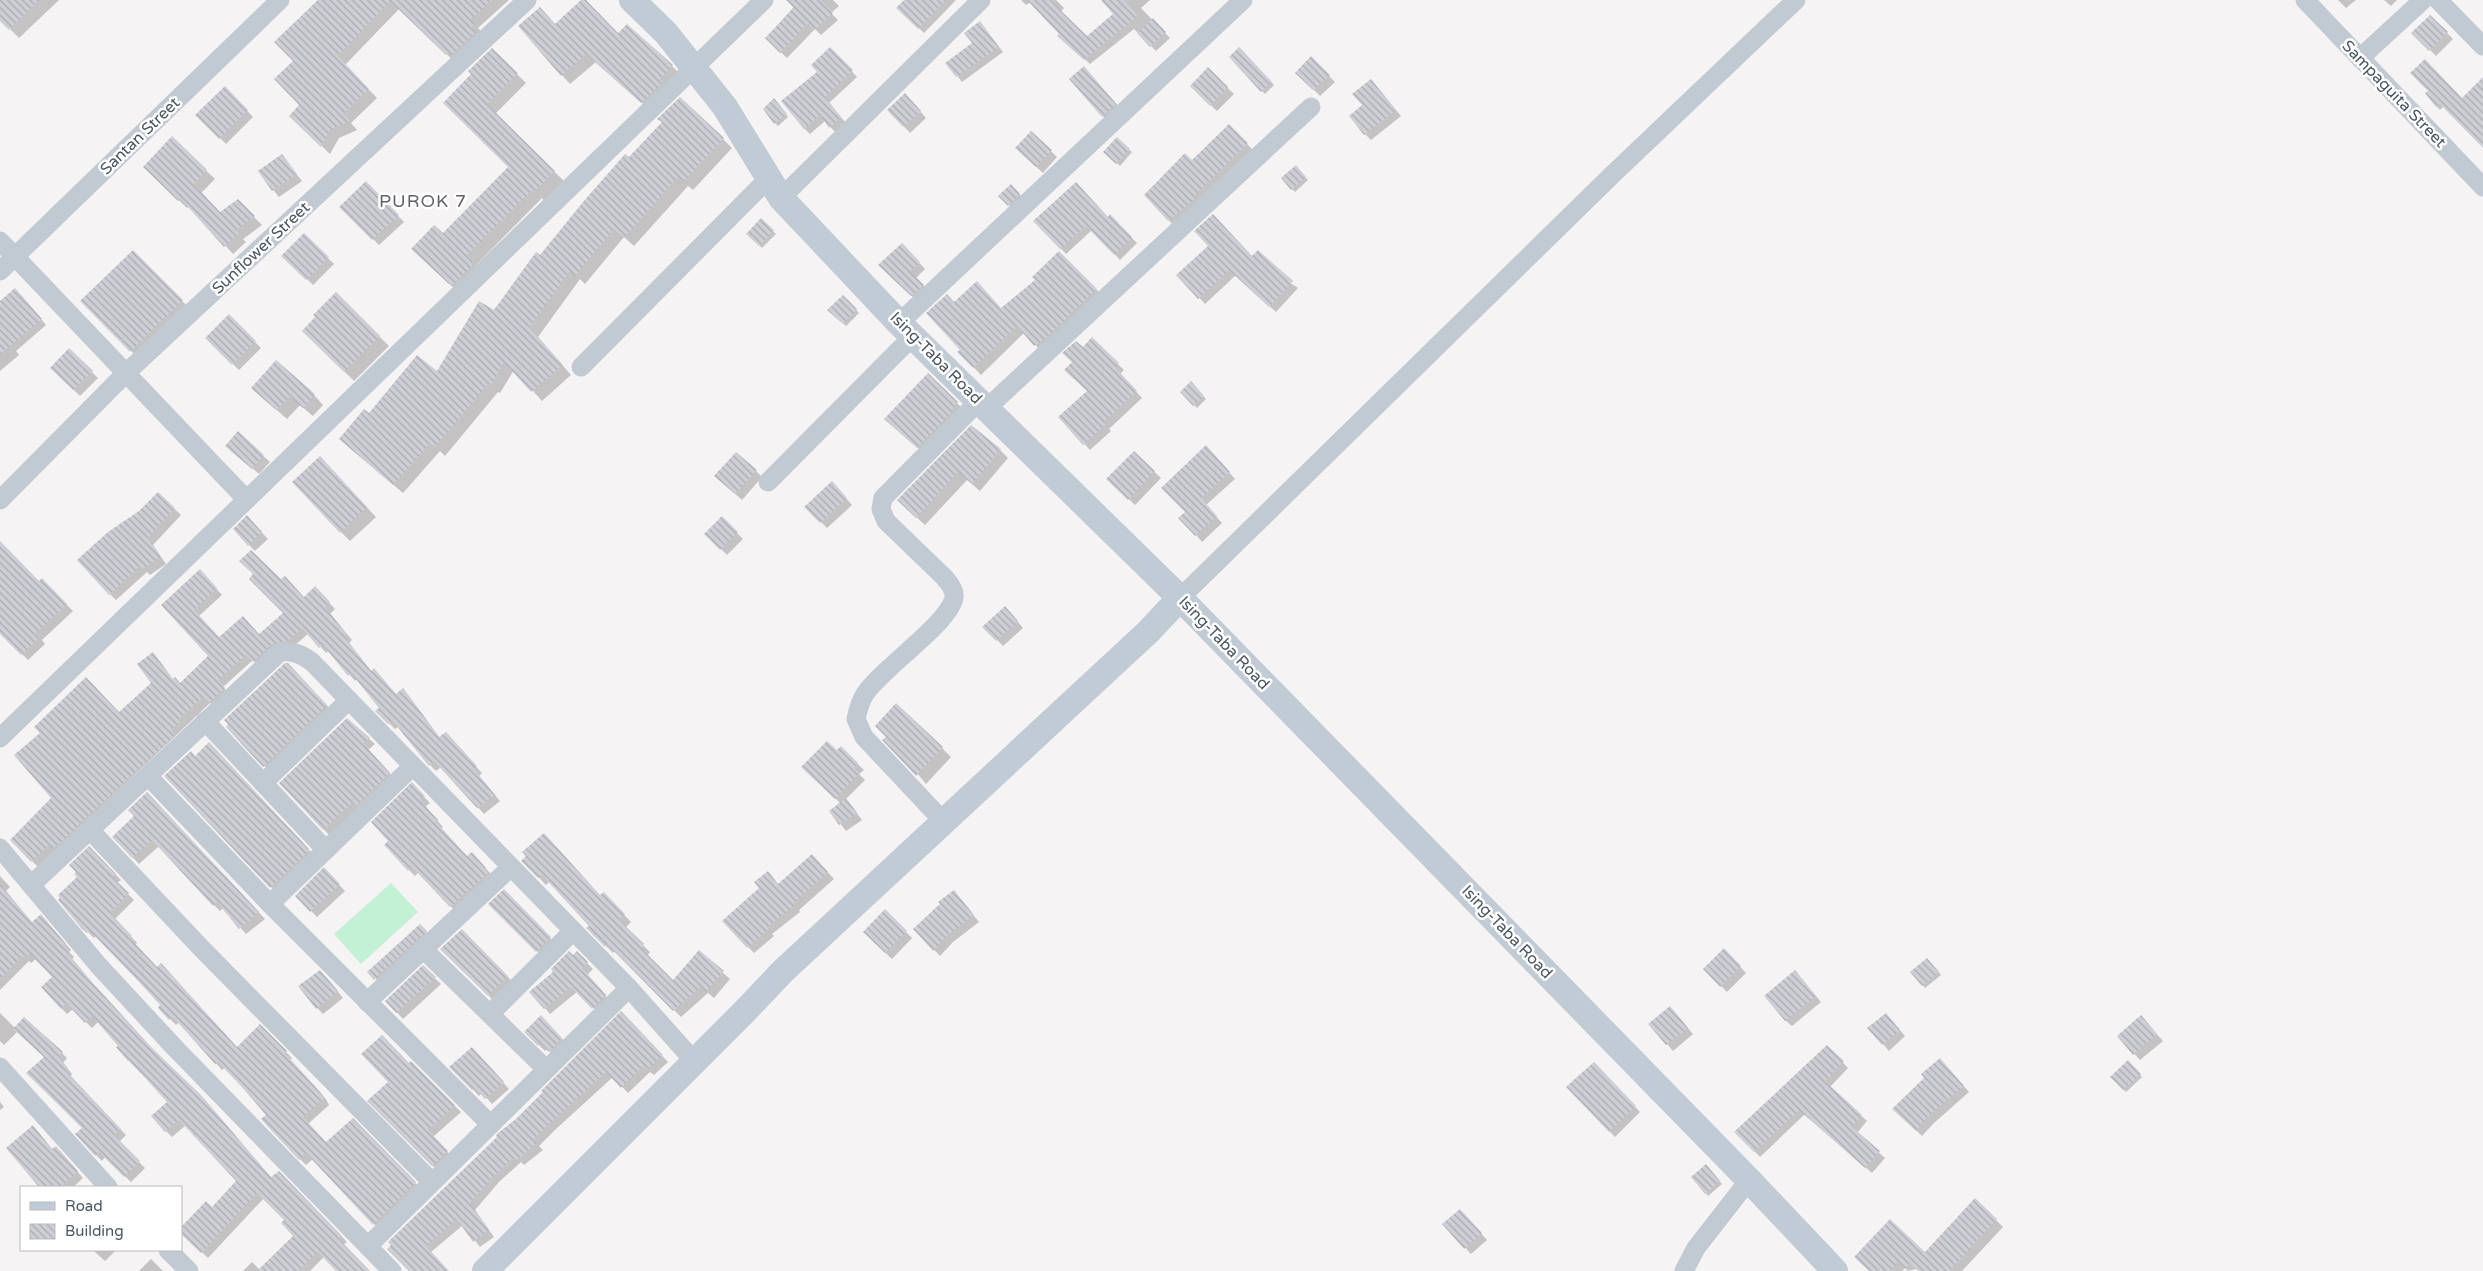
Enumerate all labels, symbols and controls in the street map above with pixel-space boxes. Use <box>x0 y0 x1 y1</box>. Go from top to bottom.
street label: Sampaguita Street <box>2338 36 2450 152</box>
street label: Santan Street <box>96 93 184 179</box>
district label: PUROK 7 <box>379 190 467 212</box>
street label: Sunflower Street <box>208 198 314 298</box>
street label: Ising-Taba Road <box>886 308 986 408</box>
street label: Ising-Taba Road <box>1174 592 1274 694</box>
street label: Ising-Taba Road <box>1457 881 1557 983</box>
legend <box>20 1186 182 1251</box>
text: Road <box>65 1197 103 1215</box>
text: Building <box>65 1222 124 1240</box>

